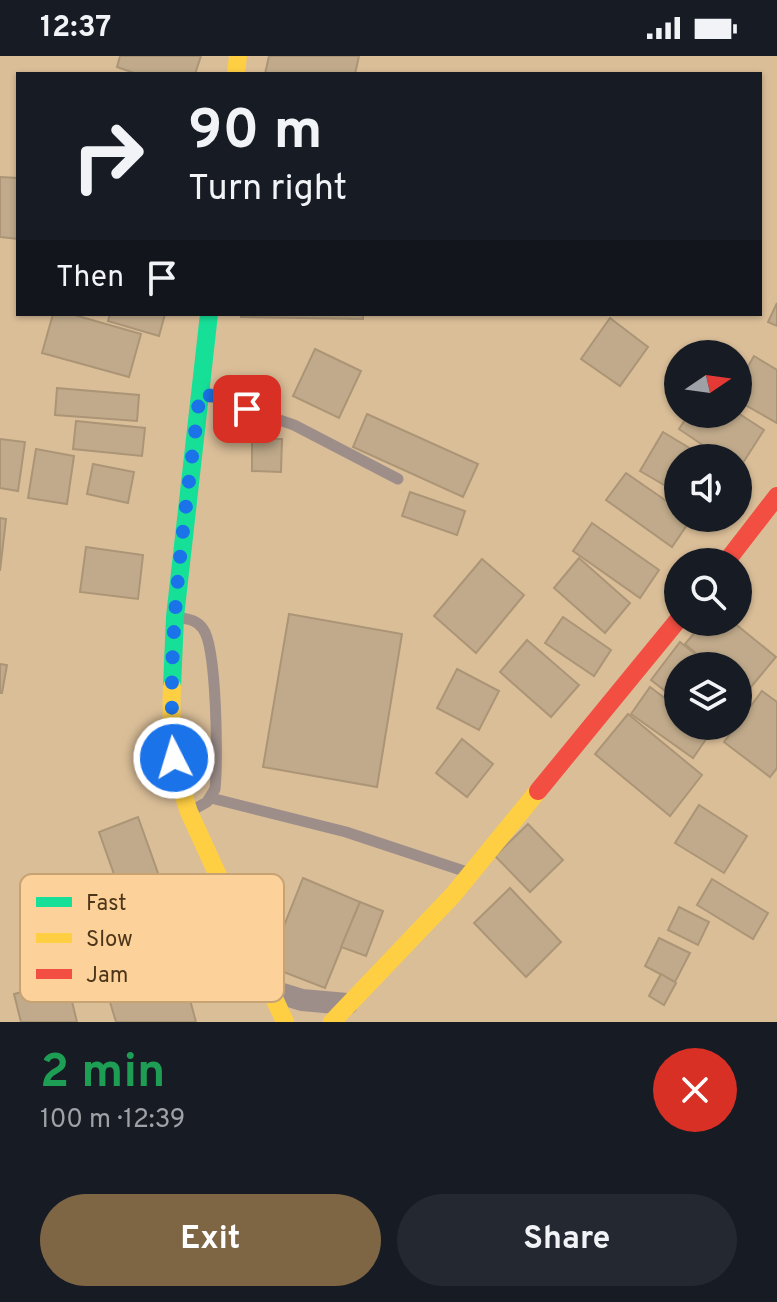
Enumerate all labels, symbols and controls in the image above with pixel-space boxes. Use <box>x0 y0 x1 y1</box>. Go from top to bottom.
text: 12:37 <box>40 10 111 47</box>
text: 90 m <box>188 98 323 168</box>
icon: right <box>56 104 160 208</box>
text: Turn right <box>188 167 347 213</box>
icon: arrive <box>140 256 184 300</box>
text: Then <box>56 260 124 297</box>
north arrow <box>664 340 752 428</box>
map controls <box>664 340 752 740</box>
pin <box>213 375 281 443</box>
icon: arrive <box>225 387 269 431</box>
button: sound <box>664 444 752 532</box>
button: search <box>664 548 752 636</box>
button: layers <box>664 652 752 740</box>
position arrow <box>132 716 216 800</box>
legend <box>20 874 284 1002</box>
text: Fast <box>86 891 127 918</box>
text: Slow <box>86 927 133 954</box>
text: Jam <box>86 963 129 990</box>
text: 2 min <box>40 1044 165 1104</box>
button: close <box>653 1048 737 1132</box>
text: 100 m · 12:39 <box>40 1104 185 1137</box>
button: Exit <box>40 1194 381 1286</box>
button: Share <box>397 1194 737 1286</box>

